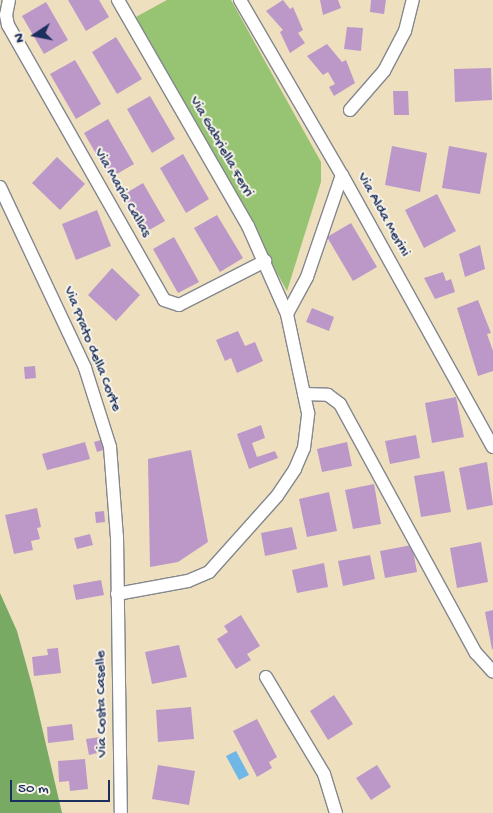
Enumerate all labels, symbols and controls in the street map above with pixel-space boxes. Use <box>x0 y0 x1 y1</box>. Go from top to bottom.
north arrow <box>10 10 60 60</box>
text: N <box>11 32 29 44</box>
street label: Via Gabriella Ferri <box>185 93 257 201</box>
street label: Via Maria Callas <box>89 145 155 241</box>
street label: Via Alda Merini <box>352 170 414 260</box>
street label: Via Prato della Corte <box>59 284 125 414</box>
street label: Via Costa Caselle <box>92 650 112 758</box>
scale bar <box>12 770 112 802</box>
text: 50 m <box>18 780 49 798</box>

